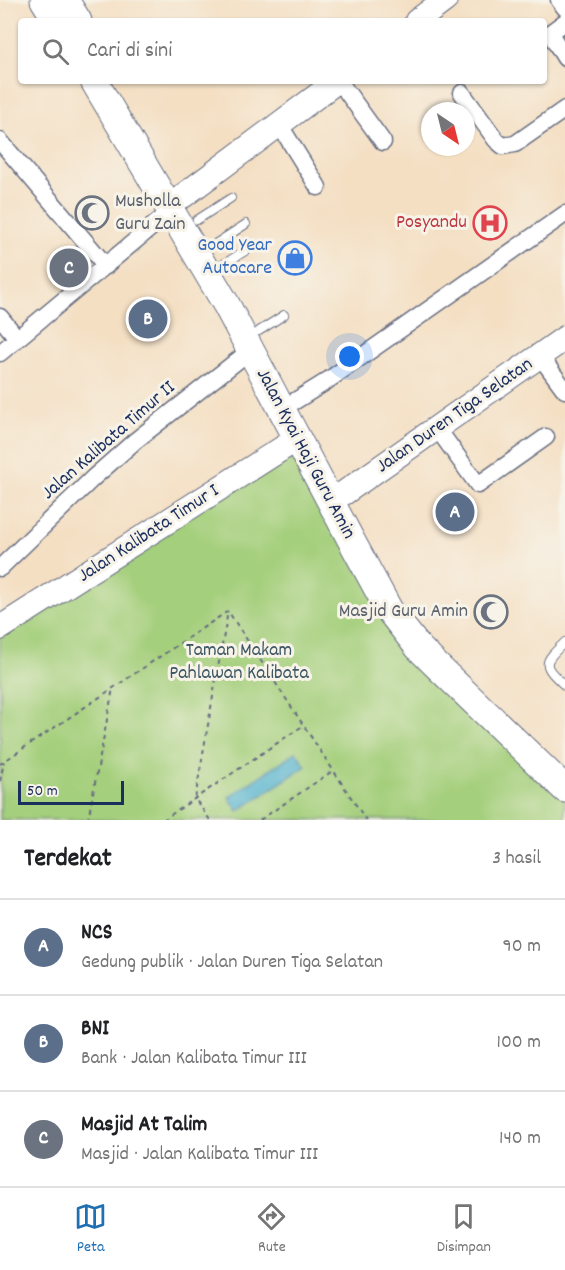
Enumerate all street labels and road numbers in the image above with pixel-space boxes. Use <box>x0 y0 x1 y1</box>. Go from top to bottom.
street label: Jalan Duren Tiga Selatan <box>371 351 539 481</box>
street label: Jalan Kyai Haji Guru Amin <box>248 364 362 544</box>
street label: Jalan Kalibata Timur II <box>36 375 182 507</box>
street label: Jalan Kalibata Timur I <box>73 478 225 590</box>

